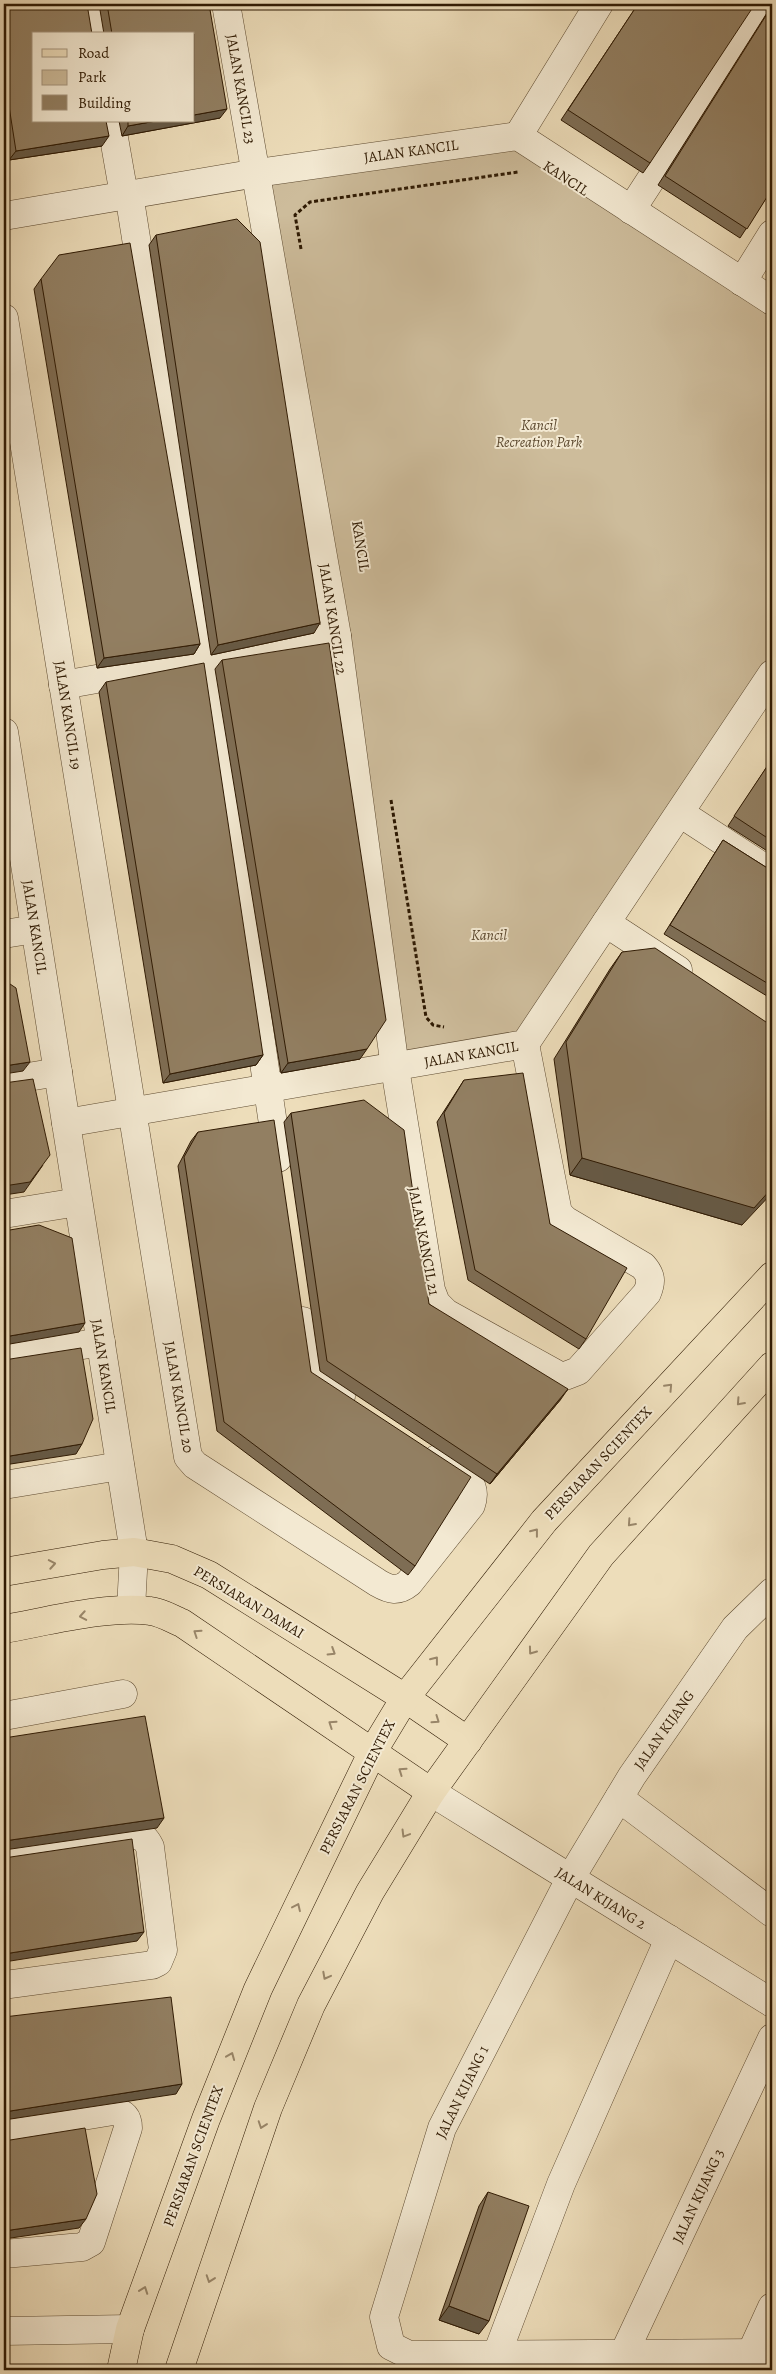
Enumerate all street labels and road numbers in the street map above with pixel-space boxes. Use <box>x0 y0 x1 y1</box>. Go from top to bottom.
street label: JALAN KANCIL 23 <box>221 32 261 146</box>
street label: JALAN KANCIL <box>362 134 460 168</box>
street label: KANCIL <box>539 156 593 201</box>
street label: KANCIL <box>347 519 375 573</box>
street label: JALAN KANCIL 22 <box>314 562 352 676</box>
street label: JALAN KANCIL 19 <box>50 659 87 771</box>
street label: JALAN KANCIL <box>18 878 52 976</box>
street label: JALAN KANCIL <box>422 1036 520 1072</box>
street label: JALAN KANCIL 21 <box>404 1185 444 1297</box>
street label: JALAN KANCIL <box>87 1317 121 1415</box>
street label: JALAN KANCIL 20 <box>159 1339 199 1455</box>
street label: PERSIARAN SCIENTEX <box>540 1402 656 1524</box>
street label: PERSIARAN DAMAI <box>190 1561 308 1643</box>
street label: JALAN KIJANG <box>629 1686 699 1774</box>
street label: PERSIARAN SCIENTEX <box>314 1716 400 1858</box>
street label: JALAN KIJANG 2 <box>552 1862 650 1934</box>
street label: JALAN KIJANG 1 <box>431 2042 493 2142</box>
street label: PERSIARAN SCIENTEX <box>158 2082 228 2229</box>
street label: JALAN KIJANG 3 <box>667 2145 729 2247</box>

